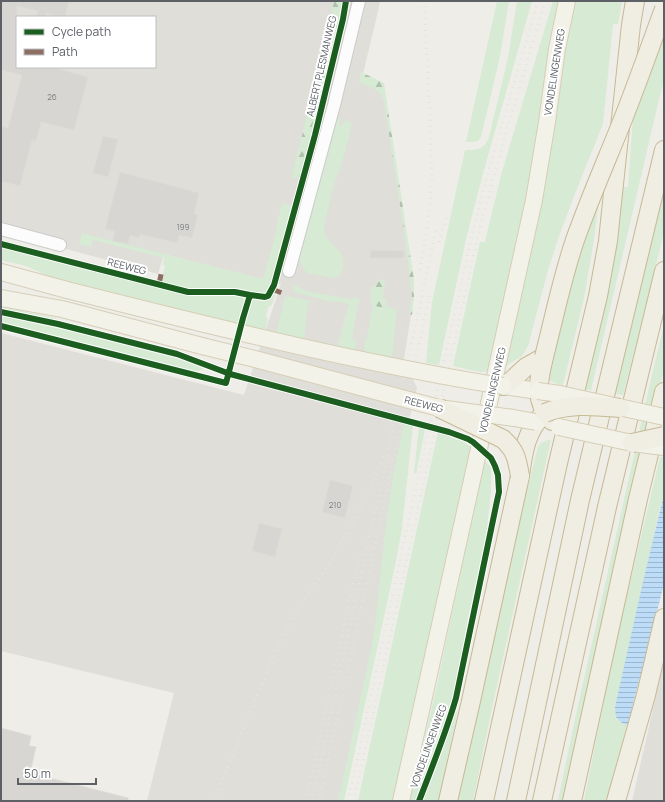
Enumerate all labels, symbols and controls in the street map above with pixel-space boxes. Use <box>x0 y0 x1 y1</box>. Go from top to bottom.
street label: ALBERT PLESMANWEG <box>303 14 339 118</box>
legend <box>16 16 156 68</box>
text: Cycle path <box>52 23 111 40</box>
street label: VONDELINGENWEG <box>540 27 568 117</box>
text: Path <box>52 43 78 60</box>
house number: 26 <box>47 91 57 102</box>
house number: 199 <box>176 221 190 232</box>
street label: REEWEG <box>106 254 148 278</box>
street label: VONDELINGENWEG <box>475 346 509 434</box>
street label: REEWEG <box>403 392 445 416</box>
house number: 210 <box>329 499 341 510</box>
street label: VONDELINGENWEG <box>406 702 450 790</box>
scale bar <box>18 760 96 786</box>
text: 50 m <box>24 765 51 782</box>

